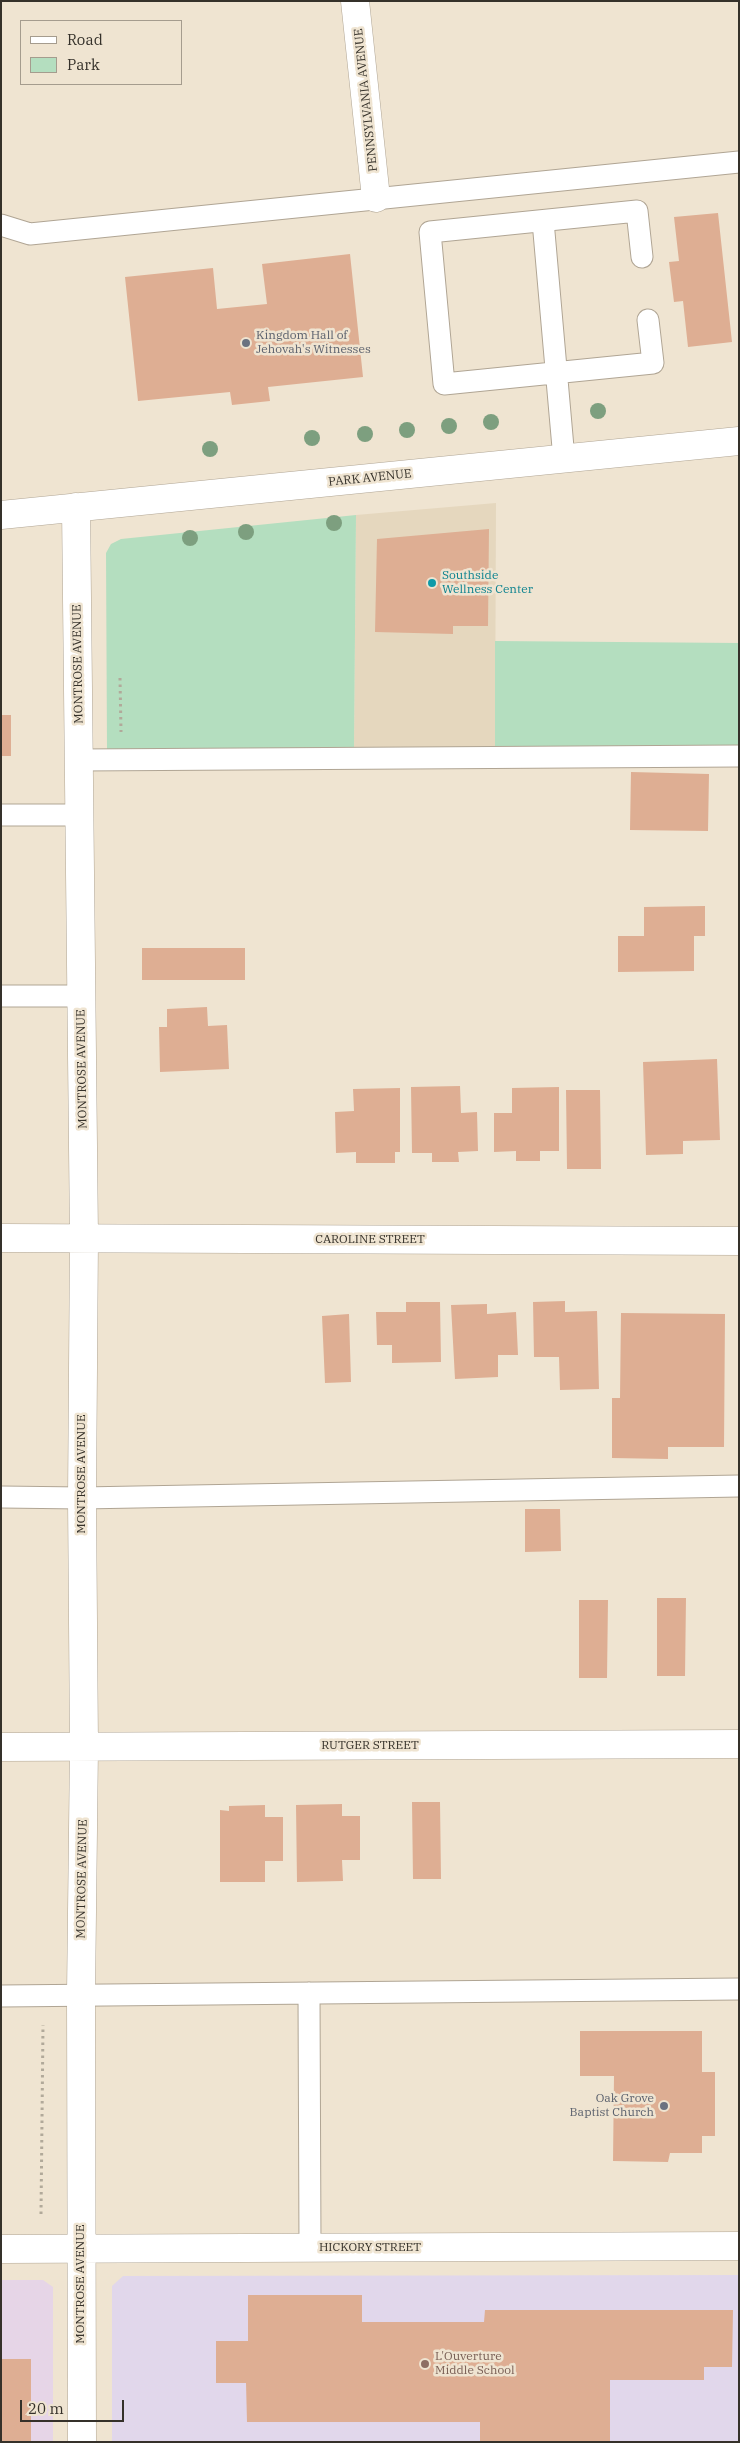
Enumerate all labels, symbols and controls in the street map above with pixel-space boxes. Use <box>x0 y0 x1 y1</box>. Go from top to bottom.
legend <box>20 20 182 85</box>
street label: PENNSYLVANIA AVENUE <box>351 28 381 172</box>
text: Road <box>67 30 103 49</box>
text: Park <box>67 55 100 74</box>
place label: Kingdom Hall of Jehovah's Witnesses <box>256 329 371 357</box>
marker: Kingdom Hall of Jehovah's Witnesses <box>240 337 252 349</box>
street label: PARK AVENUE <box>328 466 412 490</box>
place label: Southside Wellness Center <box>442 569 533 597</box>
marker: Southside Wellness Center <box>426 577 438 589</box>
street label: MONTROSE AVENUE <box>70 604 86 724</box>
street label: MONTROSE AVENUE <box>74 1009 90 1129</box>
street label: CAROLINE STREET <box>315 1233 425 1247</box>
street label: MONTROSE AVENUE <box>75 1414 89 1534</box>
street label: RUTGER STREET <box>321 1739 419 1753</box>
street label: MONTROSE AVENUE <box>74 1819 90 1939</box>
place label: Oak Grove Baptist Church <box>570 2092 654 2120</box>
marker: Oak Grove Baptist Church <box>658 2100 670 2112</box>
street label: MONTROSE AVENUE <box>74 2224 88 2344</box>
street label: HICKORY STREET <box>319 2241 421 2255</box>
place label: L'Ouverture Middle School <box>435 2350 515 2378</box>
marker: L'Ouverture Middle School <box>419 2358 431 2370</box>
scale bar <box>22 2390 126 2422</box>
text: 20 m <box>28 2399 64 2418</box>

